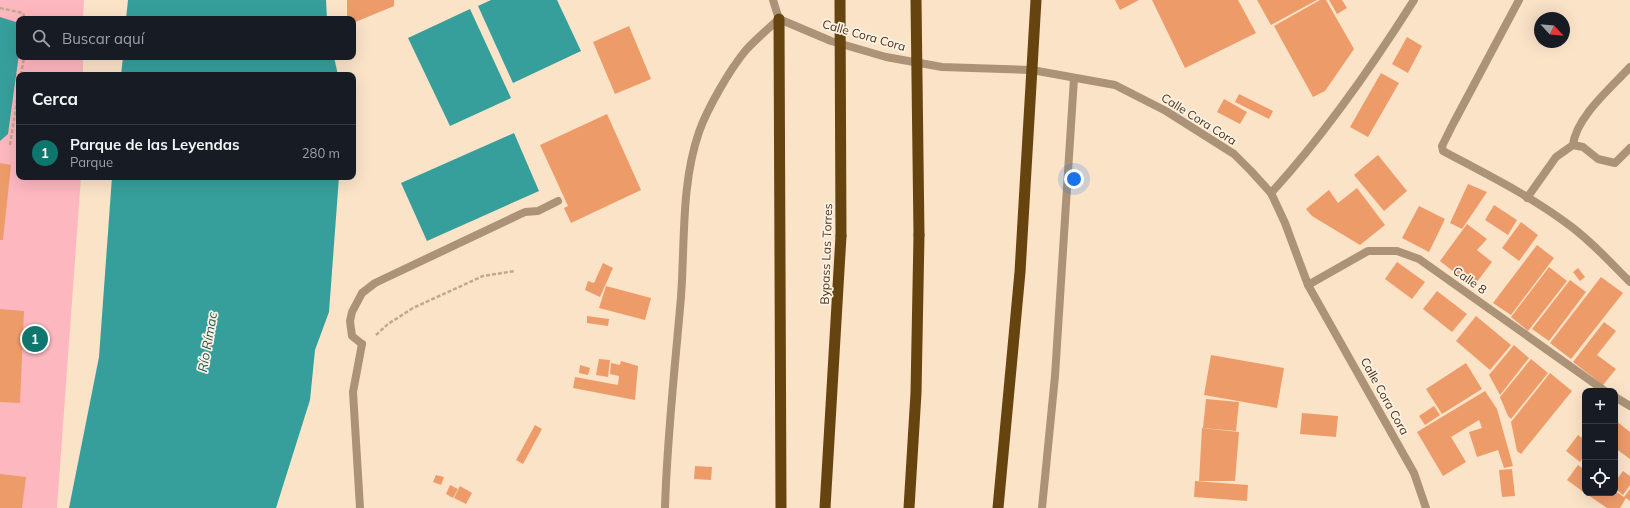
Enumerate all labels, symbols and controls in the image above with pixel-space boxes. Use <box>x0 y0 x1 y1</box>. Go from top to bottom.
north arrow <box>1534 12 1570 48</box>
search box <box>16 16 356 60</box>
street label: Calle Cora Cora <box>821 16 907 54</box>
icon: search <box>30 27 52 49</box>
text: Buscar aquí <box>62 29 144 48</box>
text: Cerca <box>32 88 78 109</box>
street label: Calle Cora Cora <box>1159 90 1239 148</box>
text: Parque de las Leyendas <box>70 135 240 154</box>
text: 1 <box>41 145 49 161</box>
text: 280 m <box>302 145 340 161</box>
text: Parque <box>70 154 113 170</box>
your location <box>1064 169 1084 189</box>
street label: Bypass Las Torres <box>817 203 835 305</box>
street label: Calle 8 <box>1450 263 1490 297</box>
water label: Río Rímac <box>194 310 220 373</box>
pin: 1 <box>22 324 48 354</box>
street label: Calle Cora Cora <box>1358 355 1412 437</box>
map controls <box>1582 388 1618 496</box>
button: + <box>1582 388 1618 424</box>
button: − <box>1582 424 1618 460</box>
button: locate <box>1582 460 1618 496</box>

